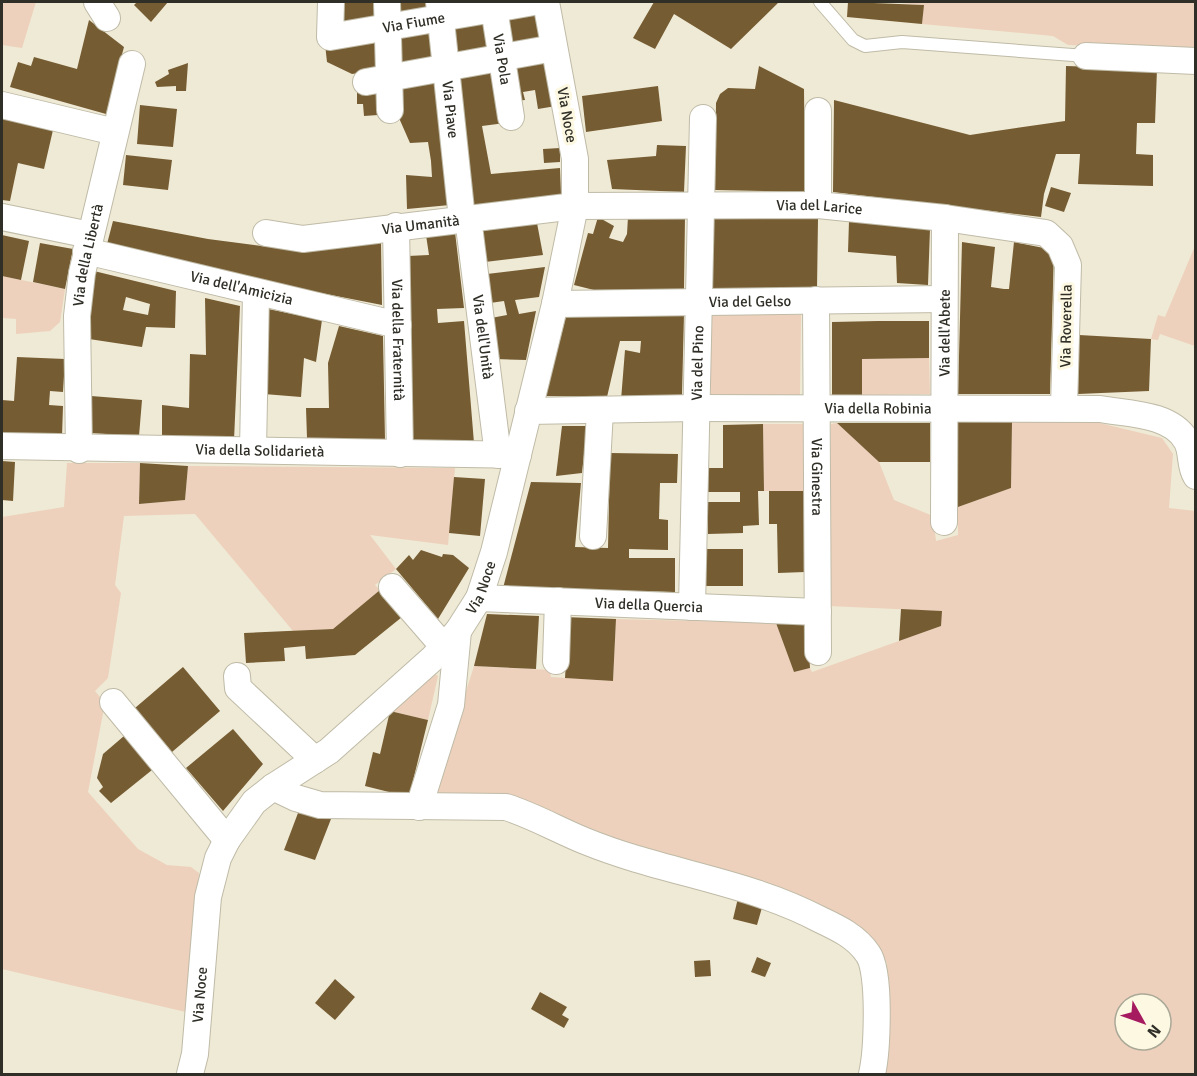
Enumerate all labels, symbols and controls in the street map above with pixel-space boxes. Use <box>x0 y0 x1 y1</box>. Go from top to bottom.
street label: Via Fiume <box>381 8 446 37</box>
street label: Via Pola <box>489 32 515 86</box>
street label: Via Piave <box>438 80 462 139</box>
street label: Via Noce <box>553 86 581 144</box>
street label: Via del Larice <box>776 196 863 219</box>
street label: Via della Libertà <box>69 202 107 307</box>
street label: Via Umanità <box>381 211 461 238</box>
street label: Via dell'Amicizia <box>188 267 295 309</box>
street label: Via della Fraternità <box>388 279 408 401</box>
street label: Via Roverella <box>1056 284 1076 368</box>
street label: Via dell'Abete <box>935 289 954 377</box>
street label: Via del Gelso <box>708 292 792 311</box>
street label: Via dell'Unità <box>469 294 497 381</box>
street label: Via del Pino <box>688 325 707 401</box>
street label: Via della Robinia <box>824 399 932 418</box>
street label: Via Ginestra <box>808 438 826 516</box>
street label: Via della Solidarietà <box>195 440 325 461</box>
street label: Via Noce <box>462 558 500 618</box>
street label: Via della Quercia <box>594 594 703 616</box>
street label: Via Noce <box>189 966 211 1024</box>
north arrow <box>1113 992 1173 1052</box>
text: N <box>1142 1020 1165 1042</box>

